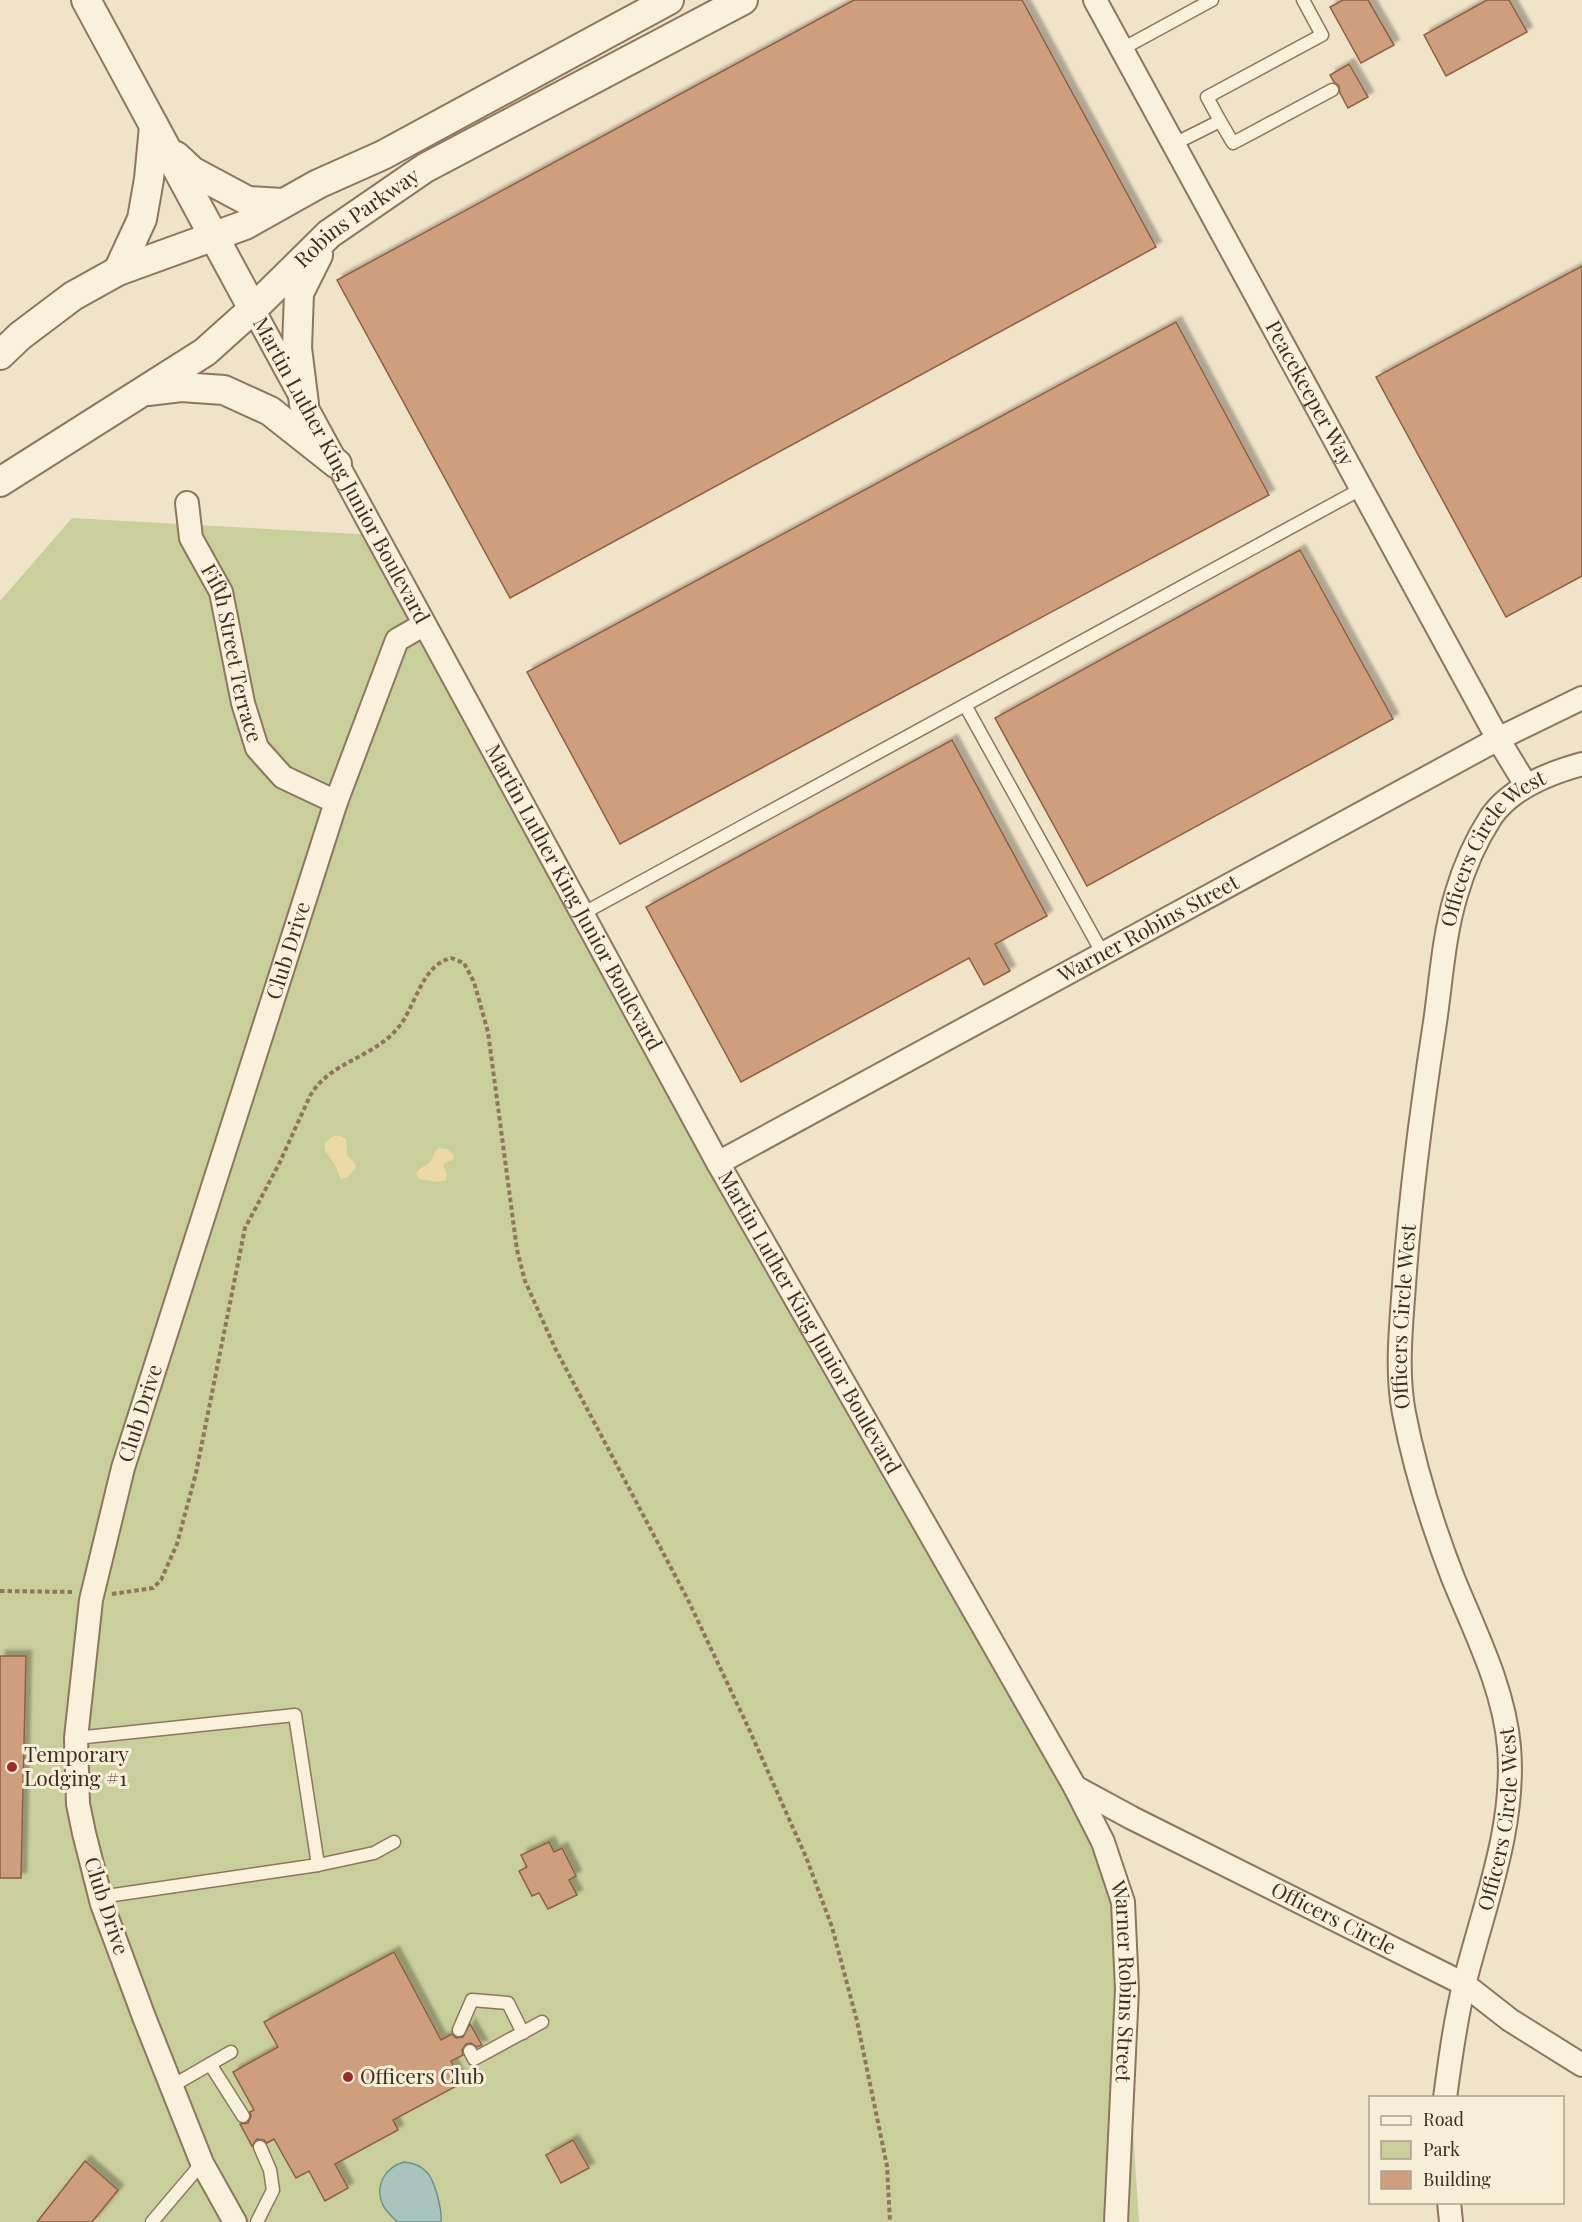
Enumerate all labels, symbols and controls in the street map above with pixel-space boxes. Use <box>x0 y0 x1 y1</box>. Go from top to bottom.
street label: Robins Parkway <box>287 160 424 273</box>
street label: Martin Luther King Junior Boulevard <box>248 311 438 628</box>
street label: Peacekeeper Way <box>1260 315 1362 470</box>
street label: Fifth Street Terrace <box>196 558 270 745</box>
street label: Martin Luther King Junior Boulevard <box>480 738 670 1055</box>
street label: Officers Circle West <box>1433 762 1550 929</box>
street label: Warner Robins Street <box>1051 866 1243 988</box>
street label: Club Drive <box>258 898 315 1002</box>
street label: Martin Luther King Junior Boulevard <box>713 1165 909 1478</box>
street label: Officers Circle West <box>1384 1222 1421 1411</box>
street label: Club Drive <box>110 1360 167 1465</box>
street label: Officers Circle West <box>1469 1725 1522 1914</box>
place label: Temporary Lodging #1 <box>24 1739 129 1791</box>
marker: Temporary Lodging #1 <box>5 1760 19 1774</box>
street label: Club Drive <box>79 1853 137 1958</box>
street label: Officers Circle <box>1267 1874 1401 1960</box>
street label: Warner Robins Street <box>1105 1876 1143 2084</box>
place label: Officers Club <box>360 2061 484 2089</box>
marker: Officers Club <box>341 2070 355 2084</box>
legend <box>1369 2096 1564 2204</box>
text: Road <box>1423 2107 1464 2131</box>
text: Park <box>1423 2137 1460 2161</box>
text: Building <box>1423 2167 1491 2191</box>

